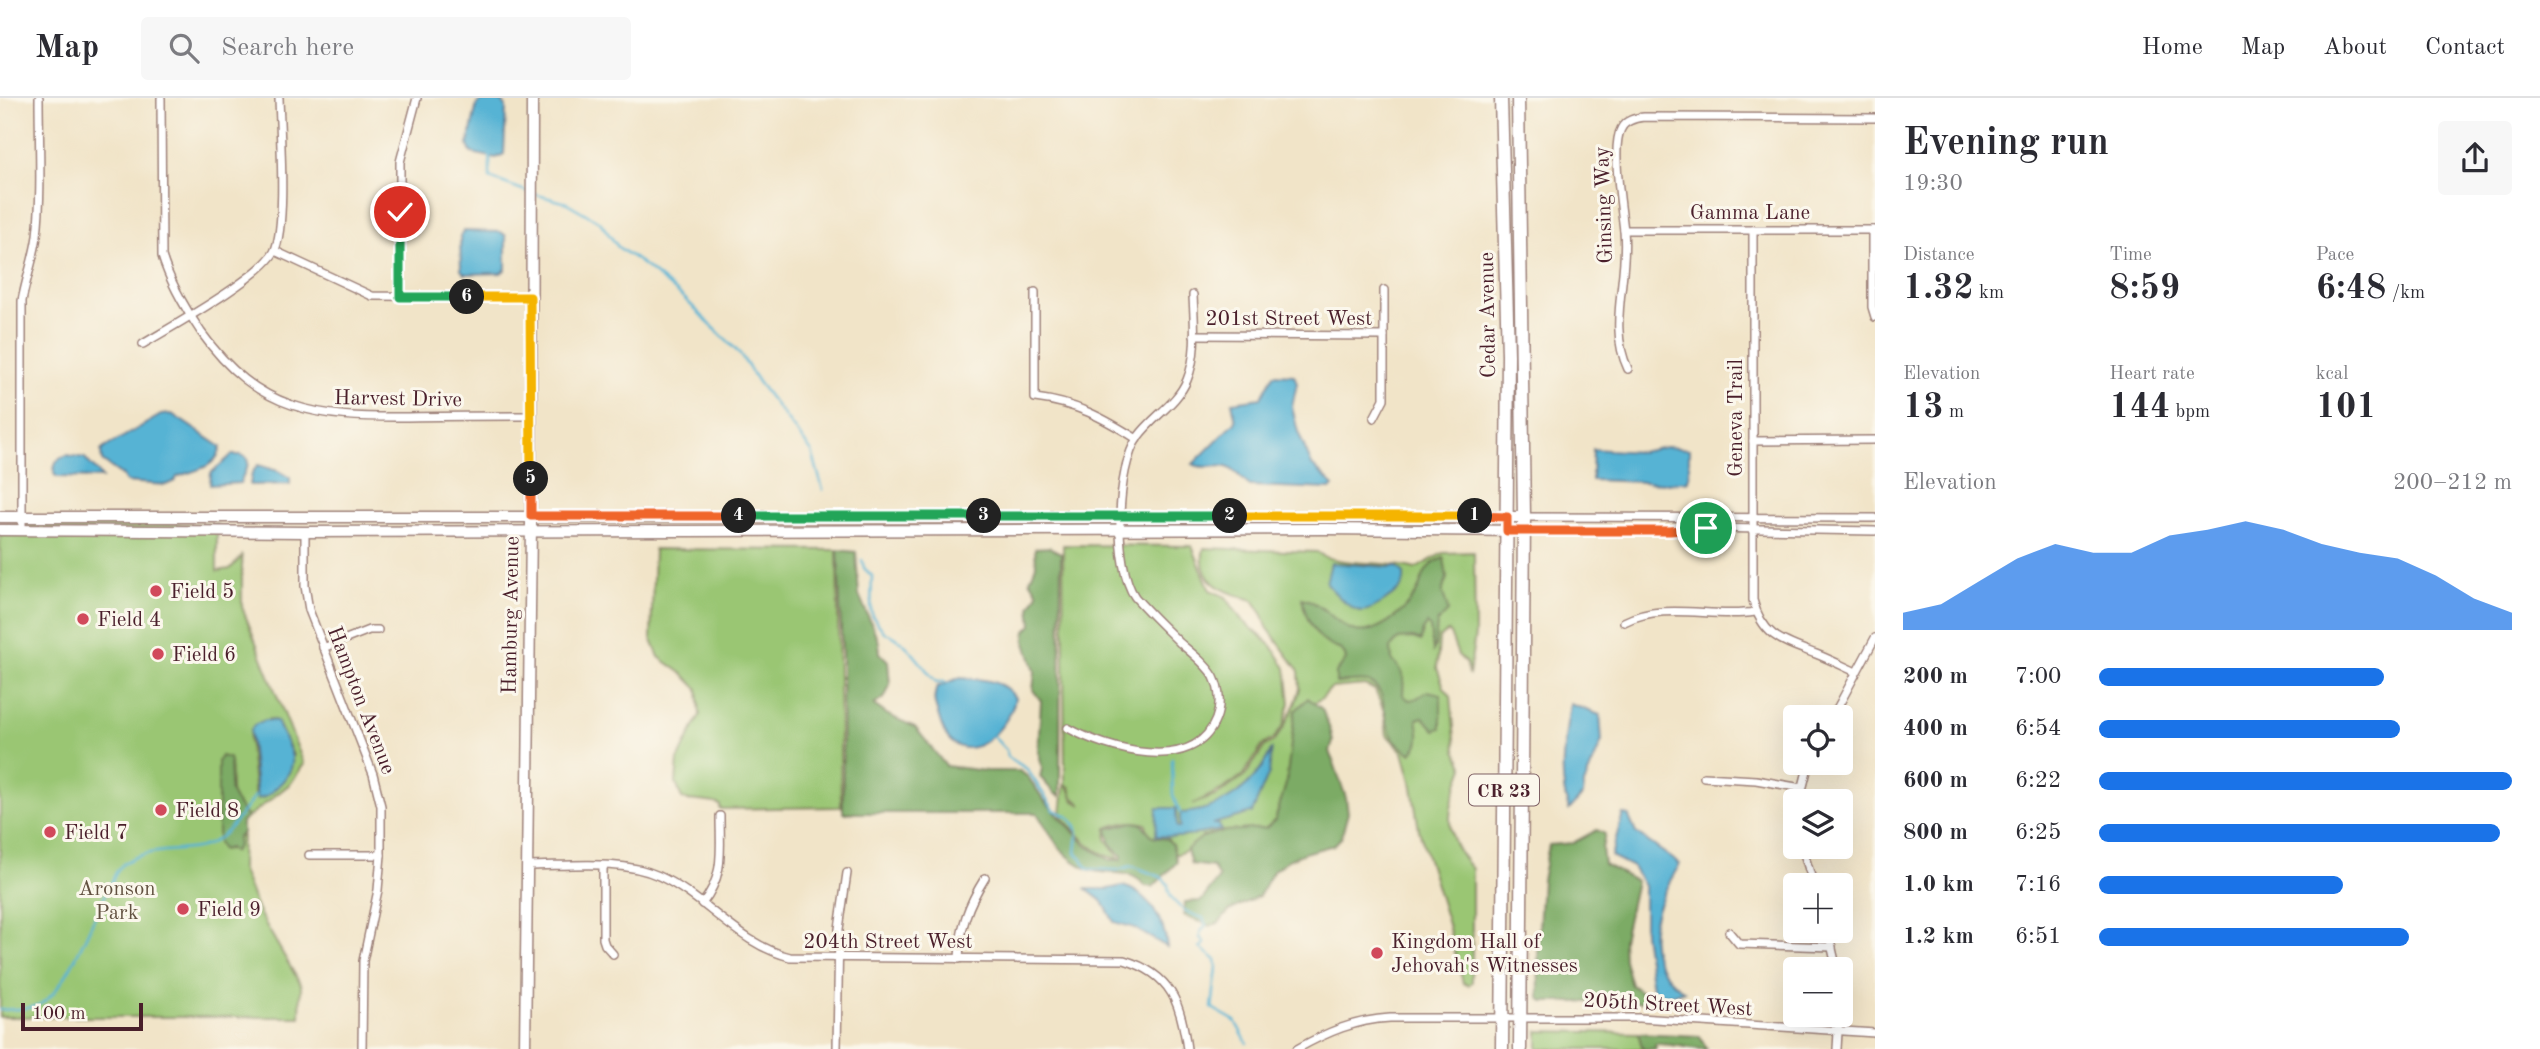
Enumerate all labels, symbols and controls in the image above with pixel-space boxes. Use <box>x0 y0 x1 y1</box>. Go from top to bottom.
search box <box>141 17 631 80</box>
icon: search <box>165 29 203 67</box>
text: Map <box>35 32 99 65</box>
text: Search here <box>221 35 354 61</box>
text: Home <box>2142 36 2203 60</box>
text: Map <box>2241 36 2285 60</box>
text: About <box>2323 36 2387 60</box>
text: Contact <box>2425 36 2505 60</box>
button: share <box>2438 121 2512 195</box>
text: Evening run <box>1903 125 2109 163</box>
street label: Ginsing Way <box>1592 146 1617 264</box>
text: 19:30 <box>1903 172 1963 195</box>
pin <box>370 182 430 242</box>
icon: check <box>381 193 419 231</box>
street label: Gamma Lane <box>1690 203 1810 224</box>
text: Distance <box>1903 246 1975 265</box>
text: Time <box>2109 246 2152 265</box>
text: Pace <box>2316 246 2354 265</box>
street label: Cedar Avenue <box>1477 252 1500 378</box>
text: 1.32 <box>1903 271 1974 306</box>
text: 8:59 <box>2109 271 2180 306</box>
text: 6:48 <box>2316 271 2386 306</box>
pin: 6 <box>449 280 484 314</box>
text: km <box>1974 284 2004 303</box>
text: /km <box>2386 284 2425 303</box>
text: 6 <box>461 287 472 306</box>
street label: 201st Street West <box>1206 309 1372 330</box>
street label: Geneva Trail <box>1726 359 1747 477</box>
text: Elevation <box>1903 365 1980 384</box>
text: Heart rate <box>2109 365 2195 384</box>
text: kcal <box>2316 365 2348 384</box>
street label: Harvest Drive <box>334 388 462 411</box>
text: 13 <box>1903 390 1944 425</box>
text: 144 <box>2109 390 2170 425</box>
text: 101 <box>2316 390 2377 425</box>
text: m <box>1944 403 1964 422</box>
text: bpm <box>2170 403 2210 422</box>
pin: 5 <box>514 462 548 496</box>
text: 5 <box>525 469 536 488</box>
text: Elevation <box>1903 471 1997 494</box>
text: 200–212 m <box>2393 471 2512 494</box>
pin: 4 <box>722 498 756 534</box>
pin: 3 <box>967 498 1002 534</box>
pin: 2 <box>1212 498 1248 534</box>
pin: 1 <box>1458 498 1492 534</box>
pin <box>1676 498 1736 558</box>
text: 4 <box>733 506 744 525</box>
text: 3 <box>978 506 989 525</box>
text: 2 <box>1224 506 1235 525</box>
text: 1 <box>1469 506 1480 525</box>
icon: arrive <box>1687 509 1725 547</box>
street label: Hamburg Avenue <box>500 536 523 694</box>
place label: Field 5 <box>170 582 234 603</box>
marker: Field 5 <box>148 583 164 599</box>
place label: Field 4 <box>97 610 161 631</box>
marker: Field 4 <box>75 611 91 627</box>
street label: Hampton Avenue <box>323 624 398 777</box>
place label: Field 6 <box>172 645 236 666</box>
marker: Field 6 <box>150 646 166 662</box>
text: 200 m <box>1903 665 1968 688</box>
text: 7:00 <box>2015 665 2061 688</box>
map controls <box>1783 705 1853 1027</box>
button: locate <box>1783 705 1853 775</box>
text: 400 m <box>1903 717 1968 740</box>
text: 6:54 <box>2015 717 2061 740</box>
text: 600 m <box>1903 769 1968 792</box>
text: 6:22 <box>2015 769 2061 792</box>
road number: CR 23 <box>1469 775 1539 806</box>
button: layers <box>1783 789 1853 859</box>
place label: Field 8 <box>175 801 239 822</box>
marker: Field 8 <box>153 802 169 818</box>
text: 800 m <box>1903 821 1968 844</box>
text: 6:25 <box>2015 821 2061 844</box>
place label: Field 7 <box>64 823 128 844</box>
marker: Field 7 <box>42 824 58 840</box>
button: + <box>1783 873 1853 943</box>
text: 1.0 km <box>1903 873 1974 896</box>
text: 7:16 <box>2015 873 2061 896</box>
park label: Aronson Park <box>78 879 156 924</box>
place label: Field 9 <box>197 900 261 921</box>
marker: Field 9 <box>175 901 191 917</box>
text: 1.2 km <box>1903 925 1974 948</box>
text: 6:51 <box>2015 925 2061 948</box>
street label: 204th Street West <box>803 932 973 953</box>
place label: Kingdom Hall of Jehovah's Witnesses <box>1391 932 1578 977</box>
marker: Kingdom Hall of Jehovah's Witnesses <box>1369 945 1385 961</box>
button: − <box>1783 957 1853 1027</box>
street label: 205th Street West <box>1583 991 1753 1020</box>
scale bar <box>21 1000 144 1032</box>
text: 100 m <box>32 1005 85 1024</box>

